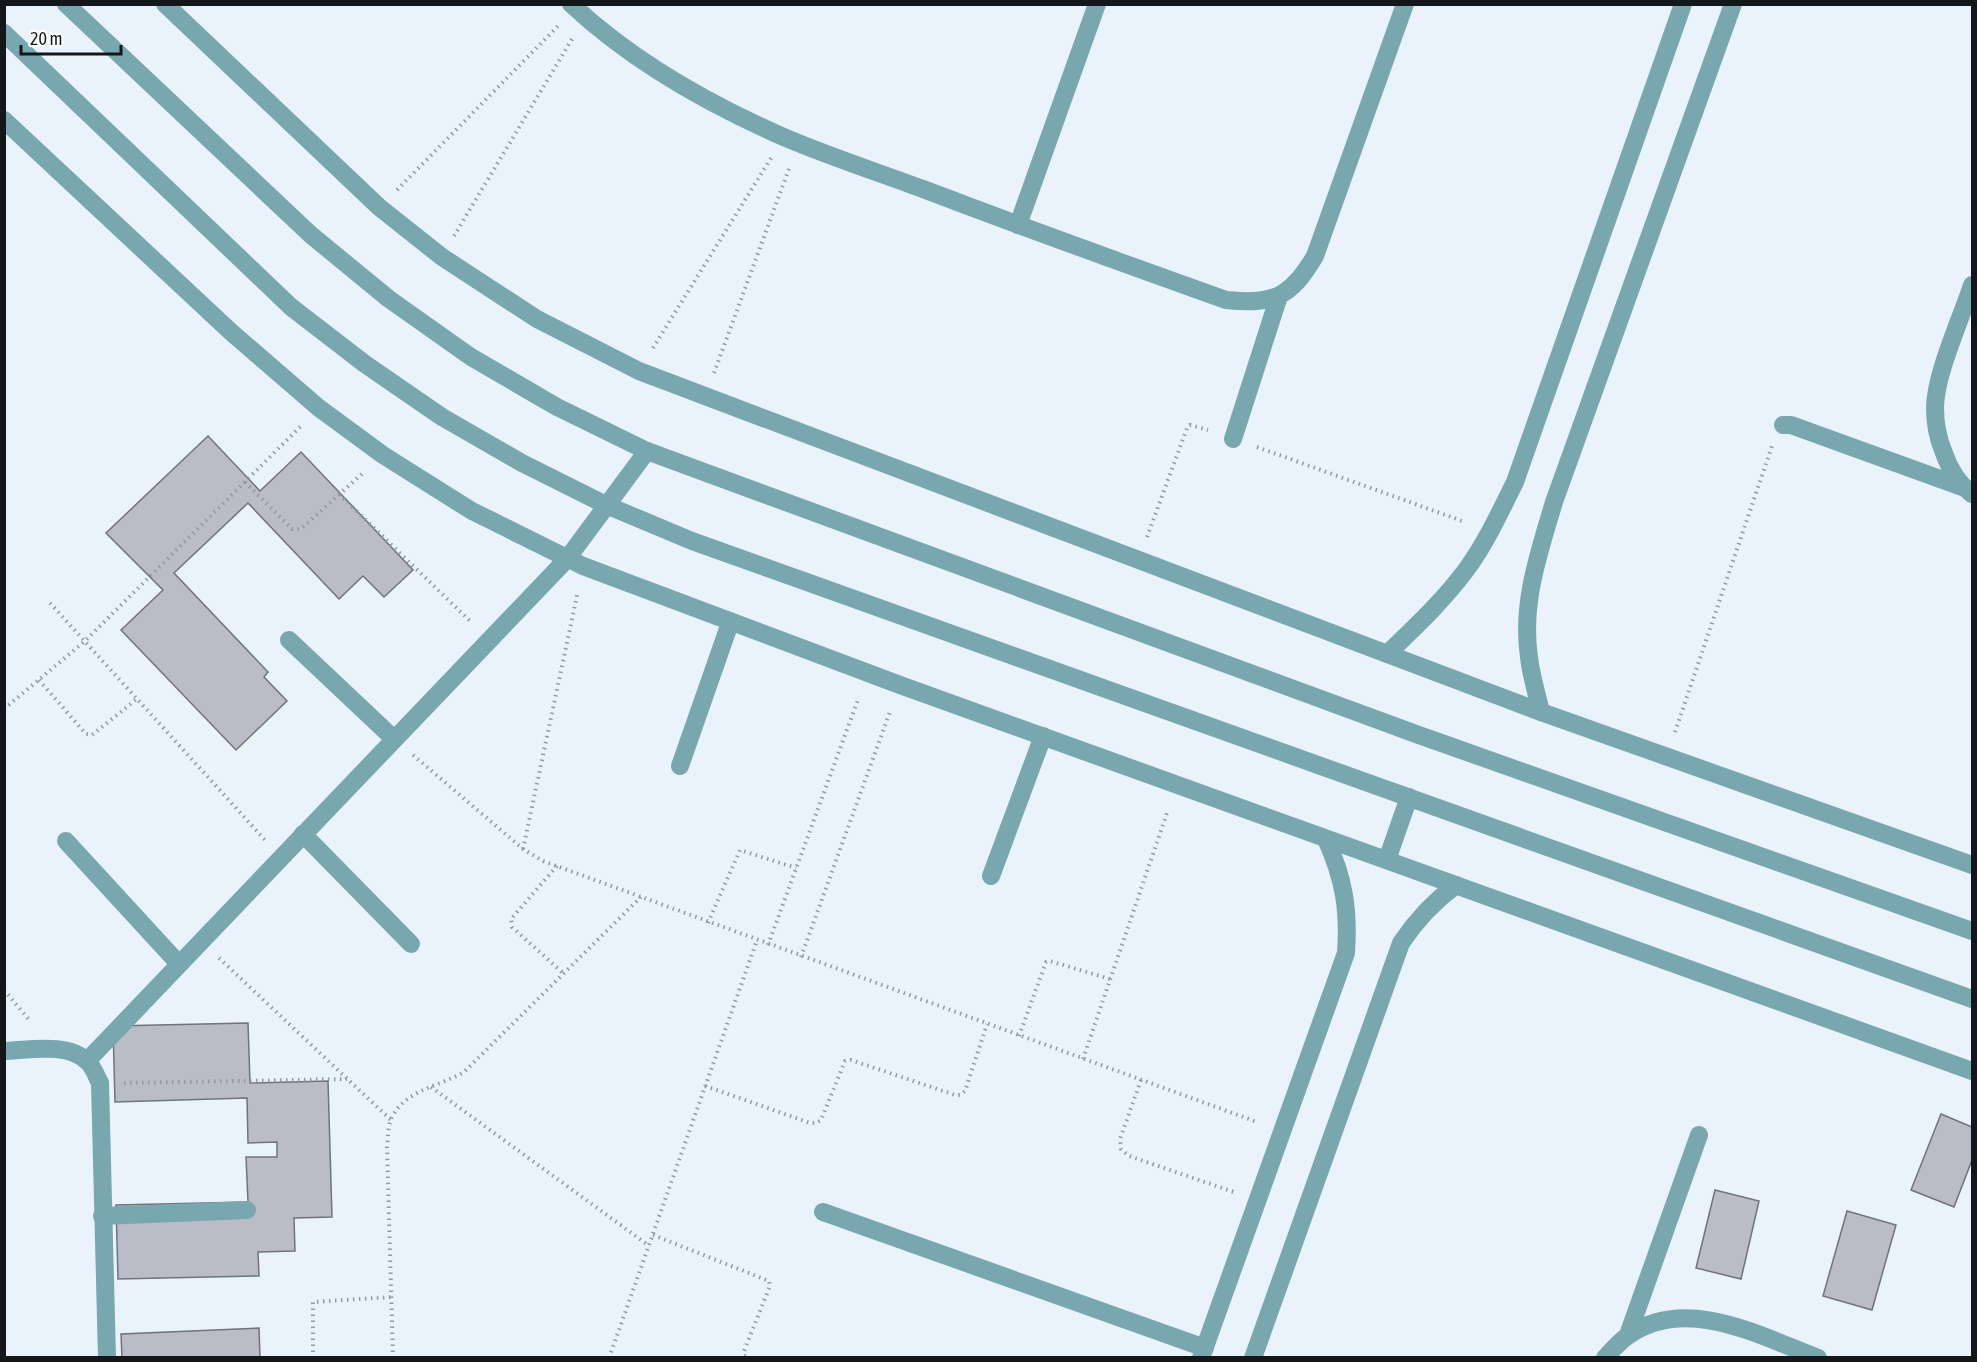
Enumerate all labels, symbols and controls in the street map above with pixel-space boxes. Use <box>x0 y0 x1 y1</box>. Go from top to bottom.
scale bar <box>21 18 122 56</box>
text: 20 m <box>30 28 62 49</box>

